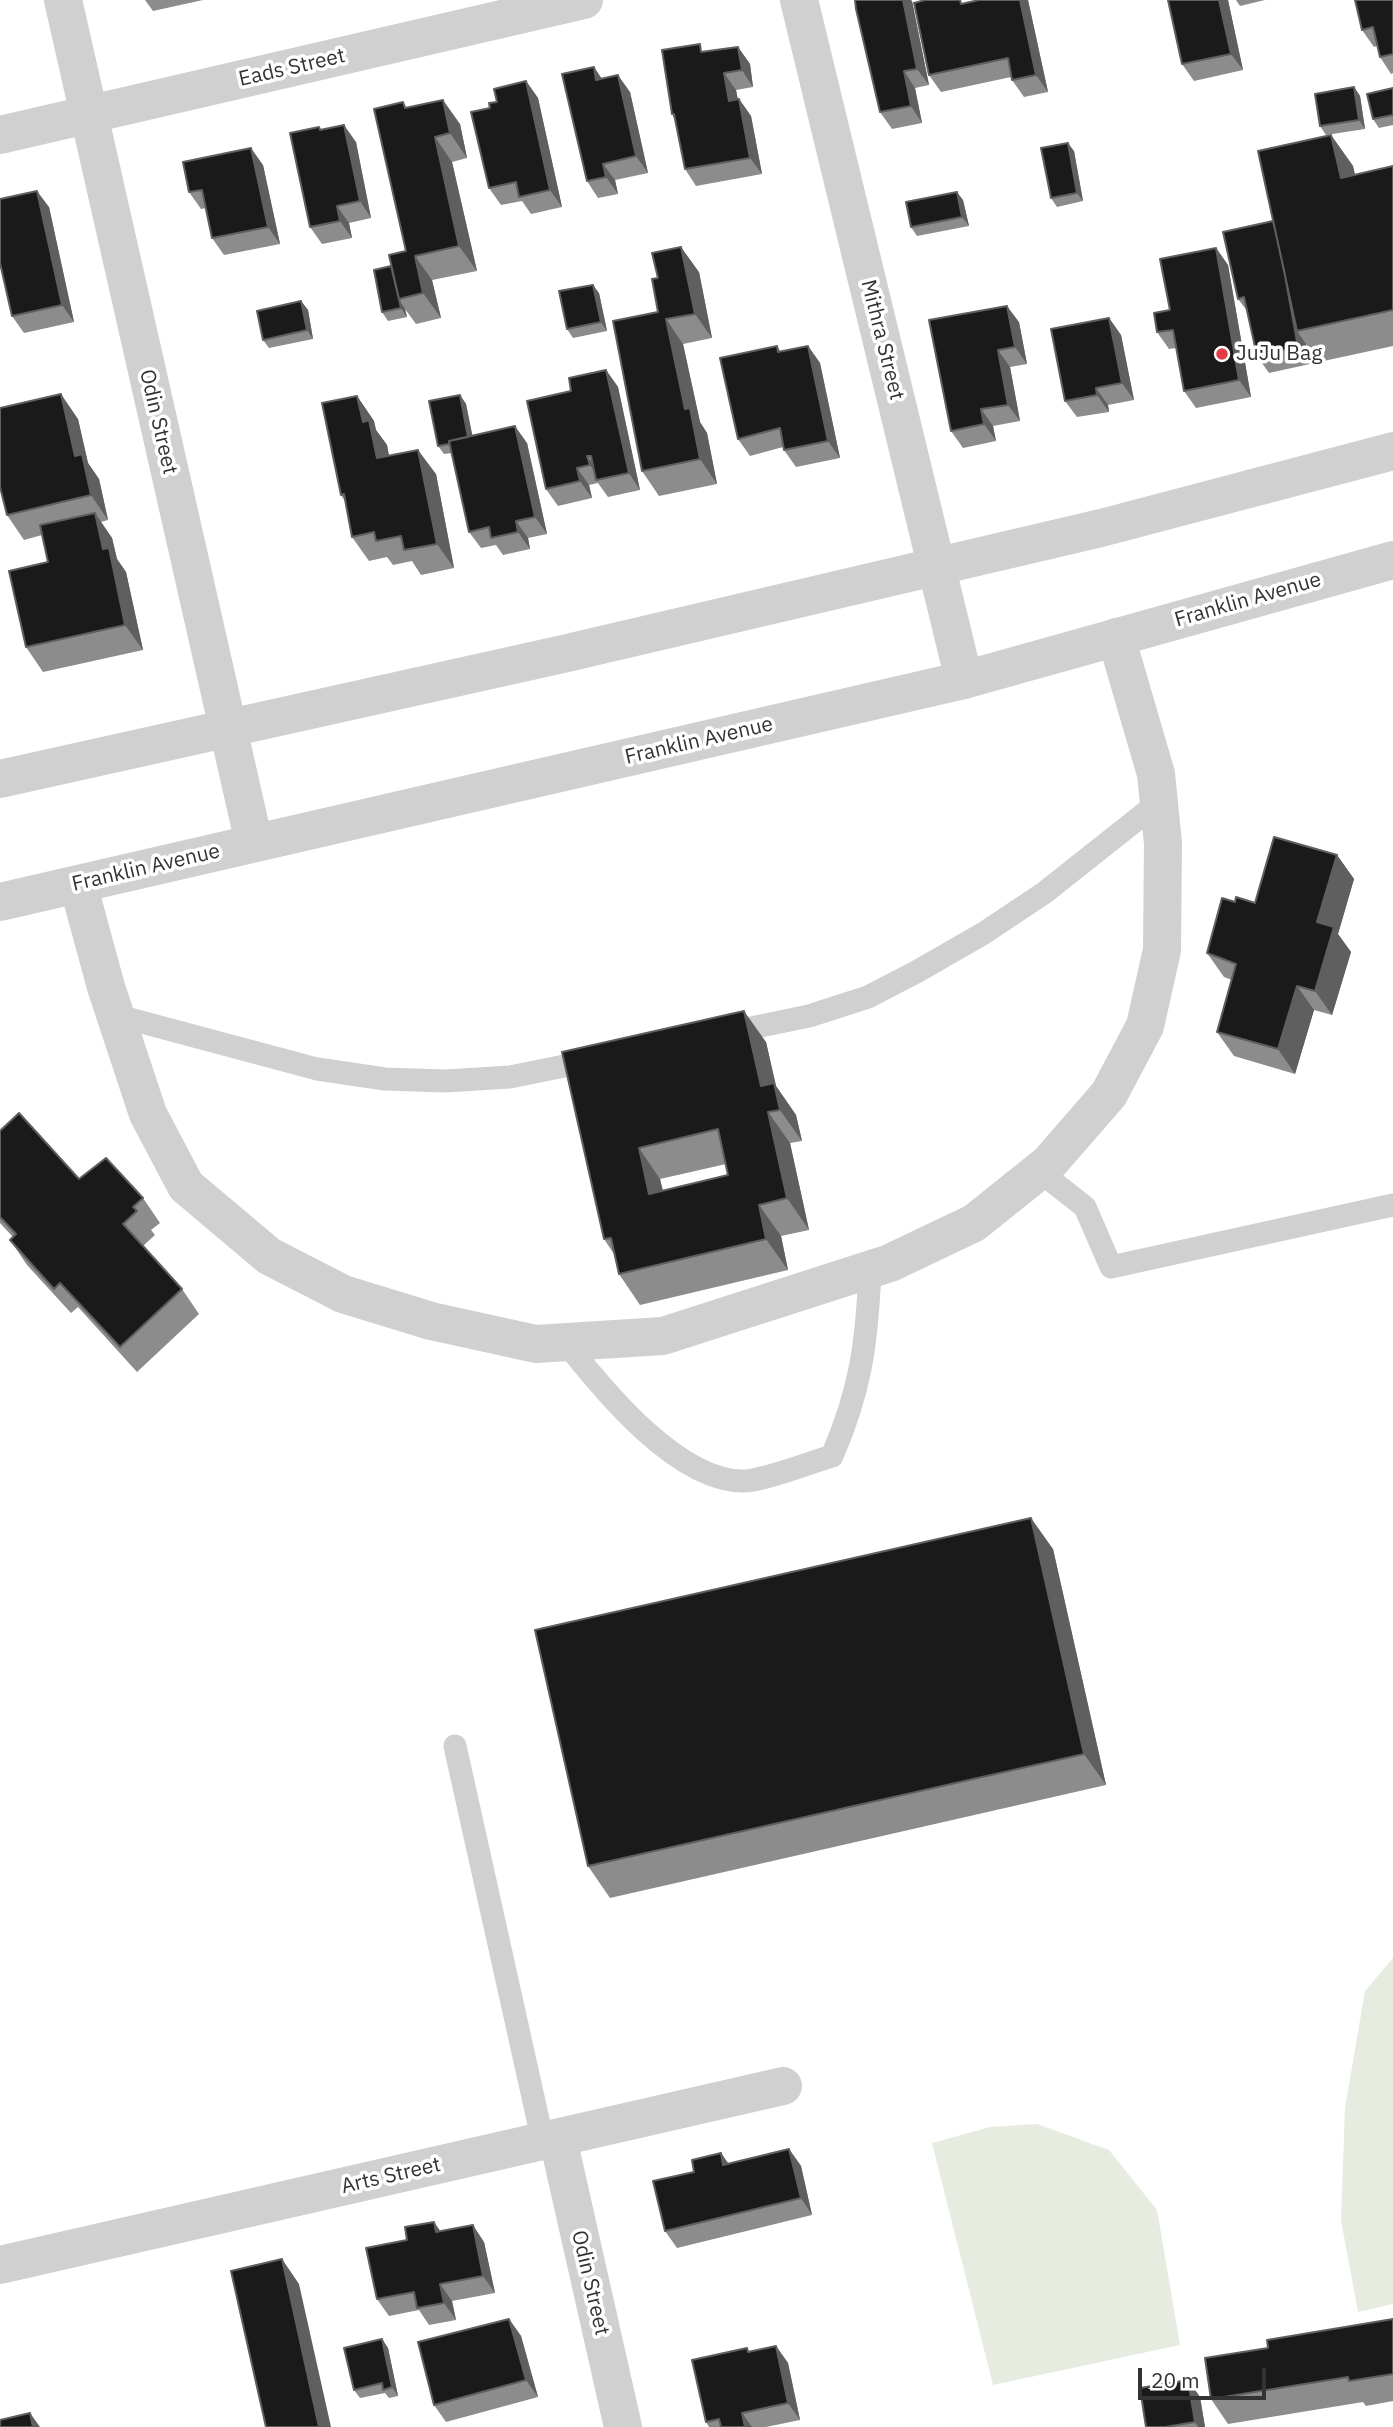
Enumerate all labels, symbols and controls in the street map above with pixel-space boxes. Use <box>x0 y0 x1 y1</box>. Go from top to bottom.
street label: Eads Street <box>236 44 348 92</box>
street label: Mithra Street <box>855 277 909 403</box>
place label: JuJu Bag <box>1236 341 1322 367</box>
marker: JuJu Bag <box>1214 346 1230 362</box>
street label: Odin Street <box>134 367 182 477</box>
street label: Franklin Avenue <box>1172 567 1324 633</box>
street label: Franklin Avenue <box>623 712 775 770</box>
street label: Franklin Avenue <box>70 839 222 897</box>
street label: Arts Street <box>339 2152 443 2200</box>
street label: Odin Street <box>566 2228 614 2338</box>
scale bar <box>1141 2354 1269 2398</box>
text: 20 m <box>1151 2366 1200 2394</box>

